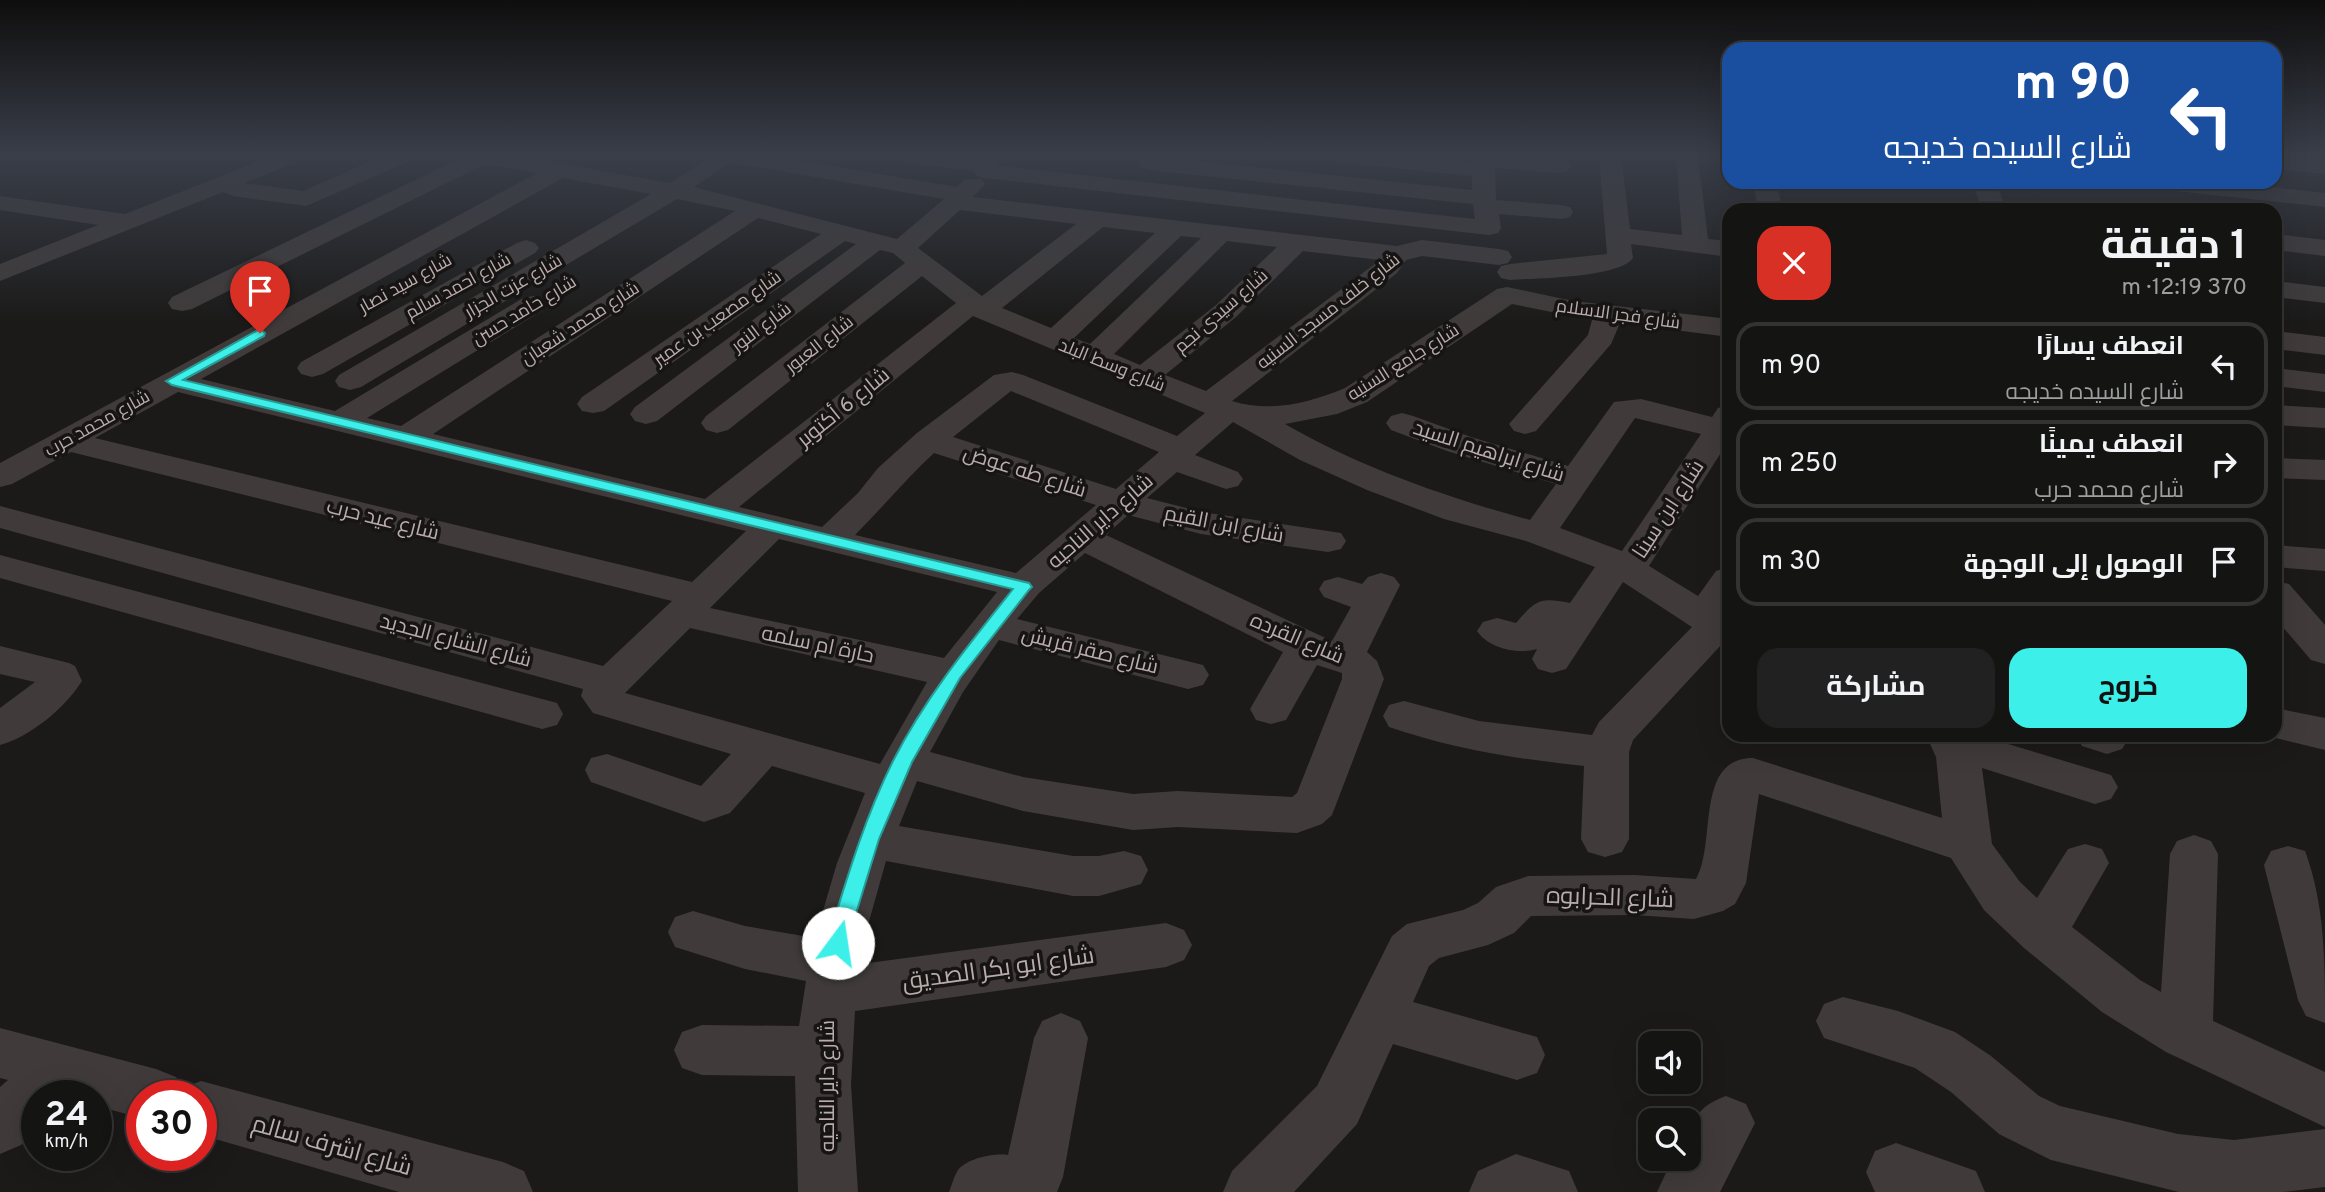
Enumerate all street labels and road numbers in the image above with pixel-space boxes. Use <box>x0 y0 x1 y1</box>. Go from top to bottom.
street label: شارع سيد نصار <box>354 249 456 320</box>
street label: شارع احمد سالم <box>402 249 515 326</box>
street label: شارع خلف مسجد السنيه <box>1253 249 1405 375</box>
street label: شارع عزت الجزار <box>460 250 567 325</box>
street label: شارع سيدى نجم <box>1170 265 1274 359</box>
street label: شارع مصعب بن عمير <box>648 266 787 373</box>
street label: شارع حامد حسن <box>468 271 581 351</box>
street label: شارع محمد شعبان <box>517 277 644 371</box>
street label: شارع فجر الاسلام <box>1554 295 1681 336</box>
street label: شارع النور <box>726 298 797 359</box>
street label: شارع العبور <box>780 311 859 380</box>
street label: شارع جامع السنيه <box>1344 320 1464 407</box>
street label: شارع وسط البلد <box>1055 335 1168 398</box>
street label: شارع 6 أكتوبر <box>790 362 896 455</box>
street label: شارع محمد حرب <box>41 386 155 463</box>
street label: شارع ابراهيم السيد <box>1410 415 1568 490</box>
street label: شارع طه عوض <box>960 440 1090 505</box>
street label: شارع ابن سينا <box>1627 455 1711 564</box>
street label: شارع داير الناحيه <box>1042 469 1160 576</box>
street label: شارع عيد حرب <box>324 493 442 547</box>
street label: شارع ابن القيم <box>1162 501 1286 550</box>
street label: شارع الشارع الجديد <box>377 608 534 675</box>
street label: شارع القرده <box>1245 608 1347 671</box>
street label: حارة ام سلمه <box>759 620 876 671</box>
street label: شارع صقر قريش <box>1018 621 1161 681</box>
street label: شارع الحرابوه <box>1546 882 1674 916</box>
street label: شارع ابو بكر الصديق <box>900 942 1096 998</box>
street label: شارع داير الناحيه <box>815 1020 842 1152</box>
street label: شارع اشرف سالم <box>248 1110 415 1184</box>

